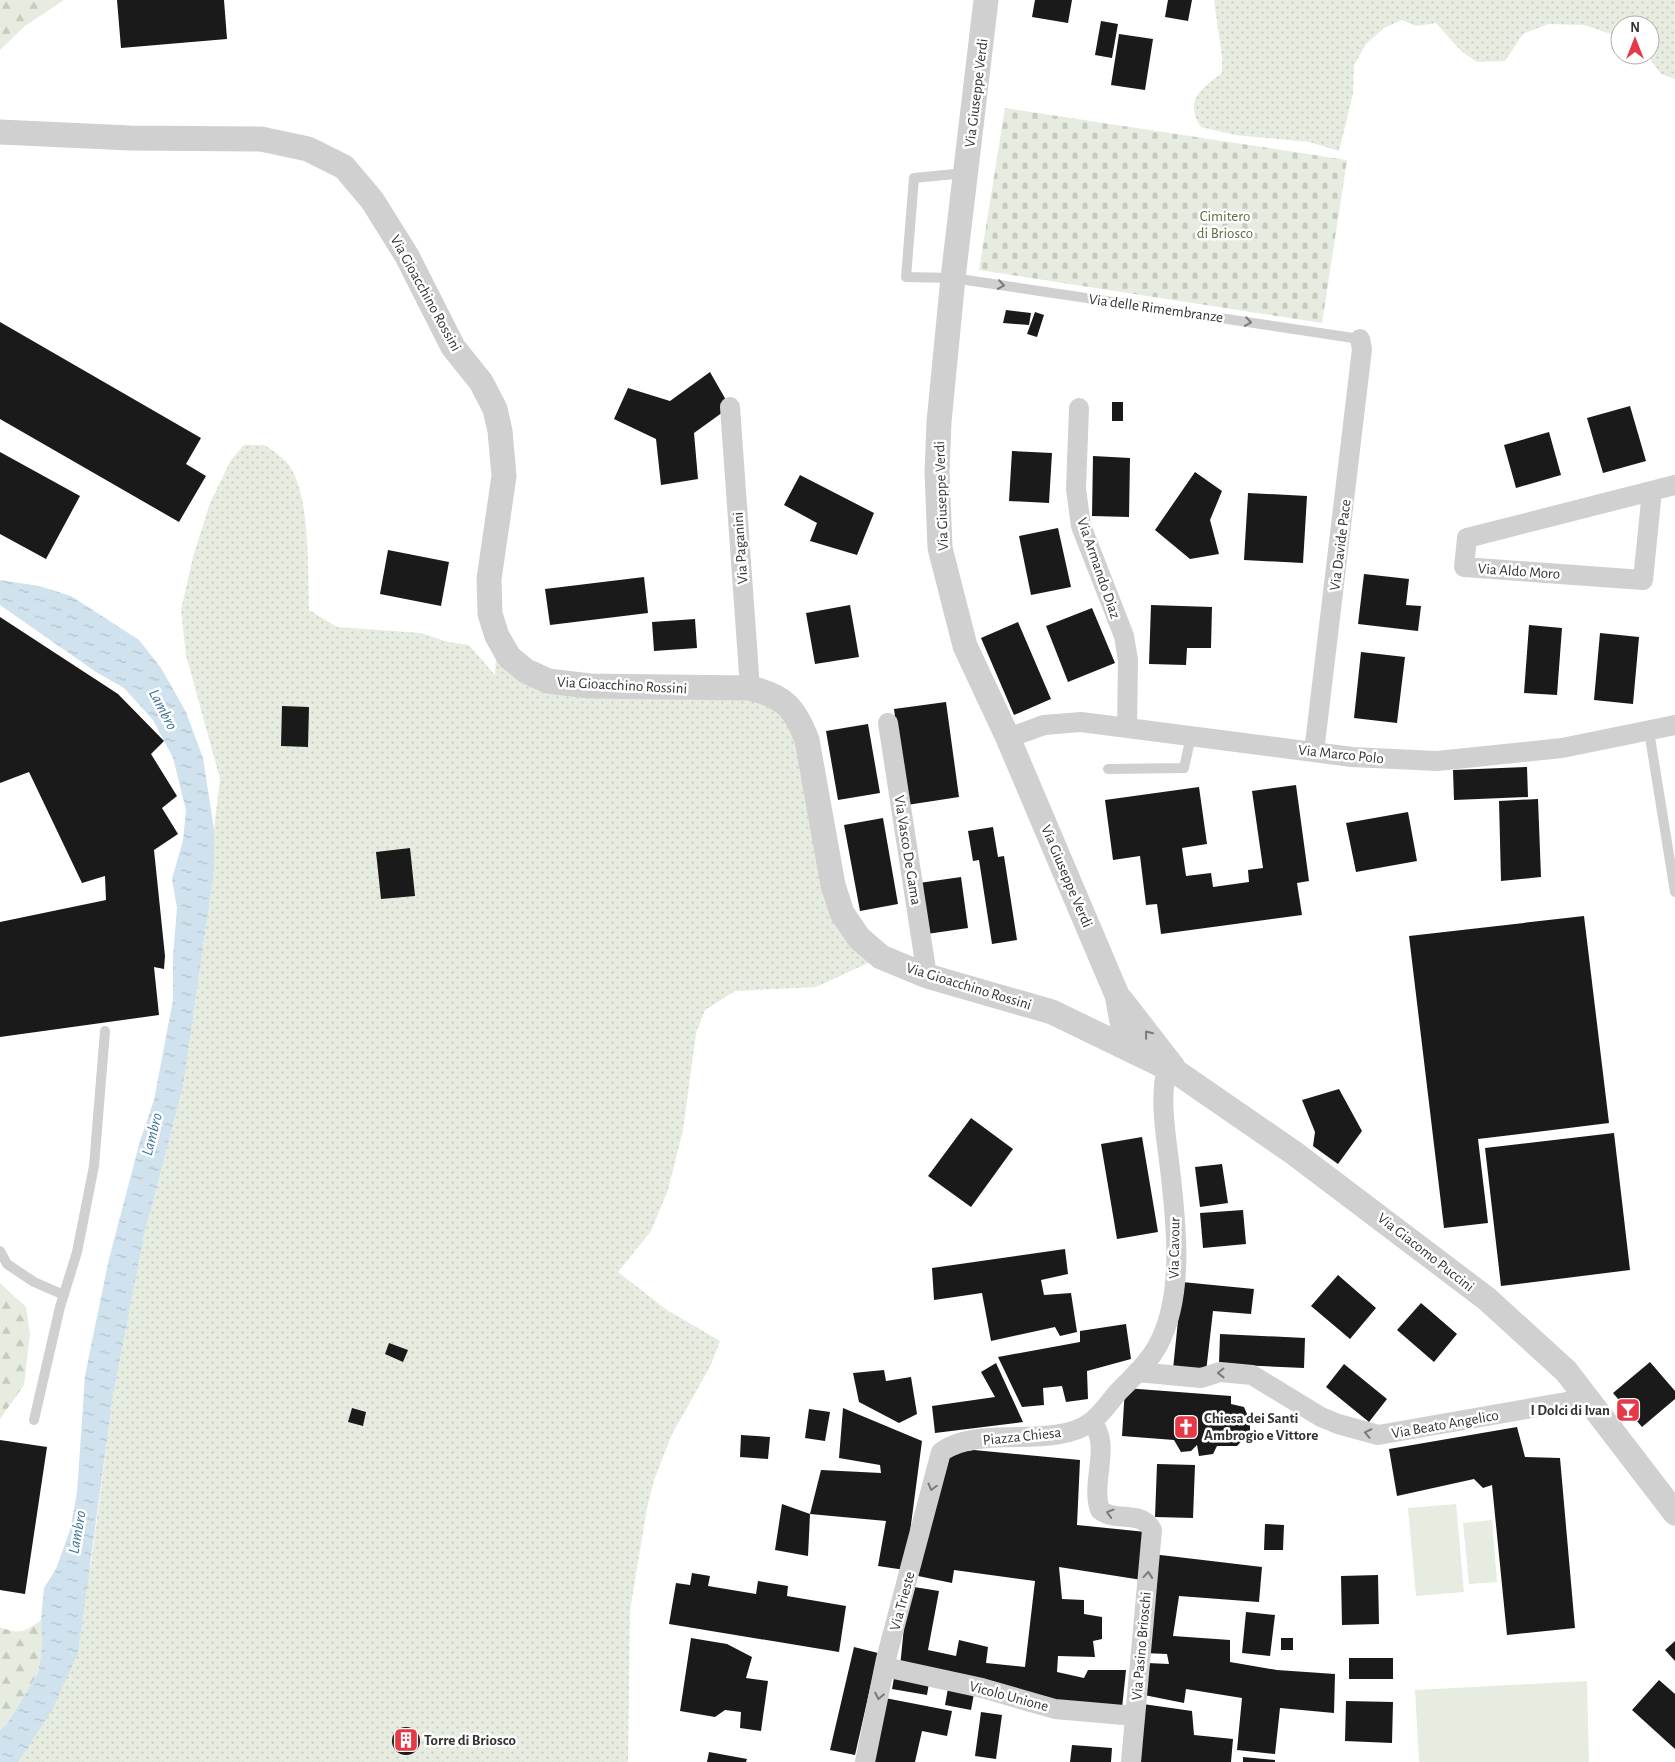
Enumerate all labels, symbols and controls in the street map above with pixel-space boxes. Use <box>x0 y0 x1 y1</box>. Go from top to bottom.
north arrow <box>1610 15 1660 65</box>
text: N <box>1630 21 1640 35</box>
street label: Via Giuseppe Verdi <box>962 38 991 148</box>
park label: Cimitero di Briosco <box>1197 209 1253 241</box>
street label: Via Gioacchino Rossini <box>387 233 464 354</box>
one-way arrow <box>996 280 1005 290</box>
street label: Via delle Rimembranze <box>1088 292 1224 325</box>
one-way arrow <box>1244 316 1252 327</box>
street label: Via Giuseppe Verdi <box>932 441 951 551</box>
street label: Via Davide Pace <box>1327 498 1354 592</box>
street label: Via Paganini <box>730 511 751 585</box>
street label: Via Armando Diaz <box>1074 516 1123 620</box>
street label: Via Aldo Moro <box>1477 561 1561 582</box>
street label: Via Gioacchino Rossini <box>557 675 687 696</box>
water label: Lambro <box>146 687 181 733</box>
street label: Via Marco Polo <box>1297 743 1385 766</box>
street label: Via Vasco De Gama <box>891 794 924 906</box>
street label: Via Giuseppe Verdi <box>1038 823 1095 930</box>
street label: Via Gioacchino Rossini <box>904 960 1033 1013</box>
one-way arrow <box>1145 1031 1153 1040</box>
water label: Lambro <box>139 1111 165 1157</box>
street label: Via Giacomo Puccini <box>1375 1210 1477 1295</box>
street label: Via Cavour <box>1166 1217 1183 1279</box>
one-way arrow <box>1216 1368 1224 1378</box>
bar icon: I Dolci di Ivan <box>1615 1397 1641 1423</box>
place label: I Dolci di Ivan <box>1531 1403 1610 1418</box>
street label: Via Beato Angelico <box>1390 1408 1500 1441</box>
place label: Chiesa dei Santi Ambrogio e Vittore <box>1204 1411 1318 1443</box>
church icon: Chiesa dei Santi Ambrogio e Vittore <box>1173 1414 1199 1440</box>
street label: Piazza Chiesa <box>982 1425 1062 1448</box>
one-way arrow <box>1364 1428 1373 1439</box>
one-way arrow <box>928 1483 938 1491</box>
water label: Lambro <box>65 1509 89 1555</box>
one-way arrow <box>1106 1509 1115 1519</box>
street label: Via Trieste <box>887 1570 918 1632</box>
one-way arrow <box>1142 1571 1153 1579</box>
street label: Via Pasino Brioschi <box>1129 1591 1154 1701</box>
street label: Vicolo Unione <box>968 1679 1050 1714</box>
one-way arrow <box>874 1691 885 1700</box>
building icon: Torre di Briosco <box>393 1727 419 1753</box>
place label: Torre di Briosco <box>424 1733 516 1748</box>

